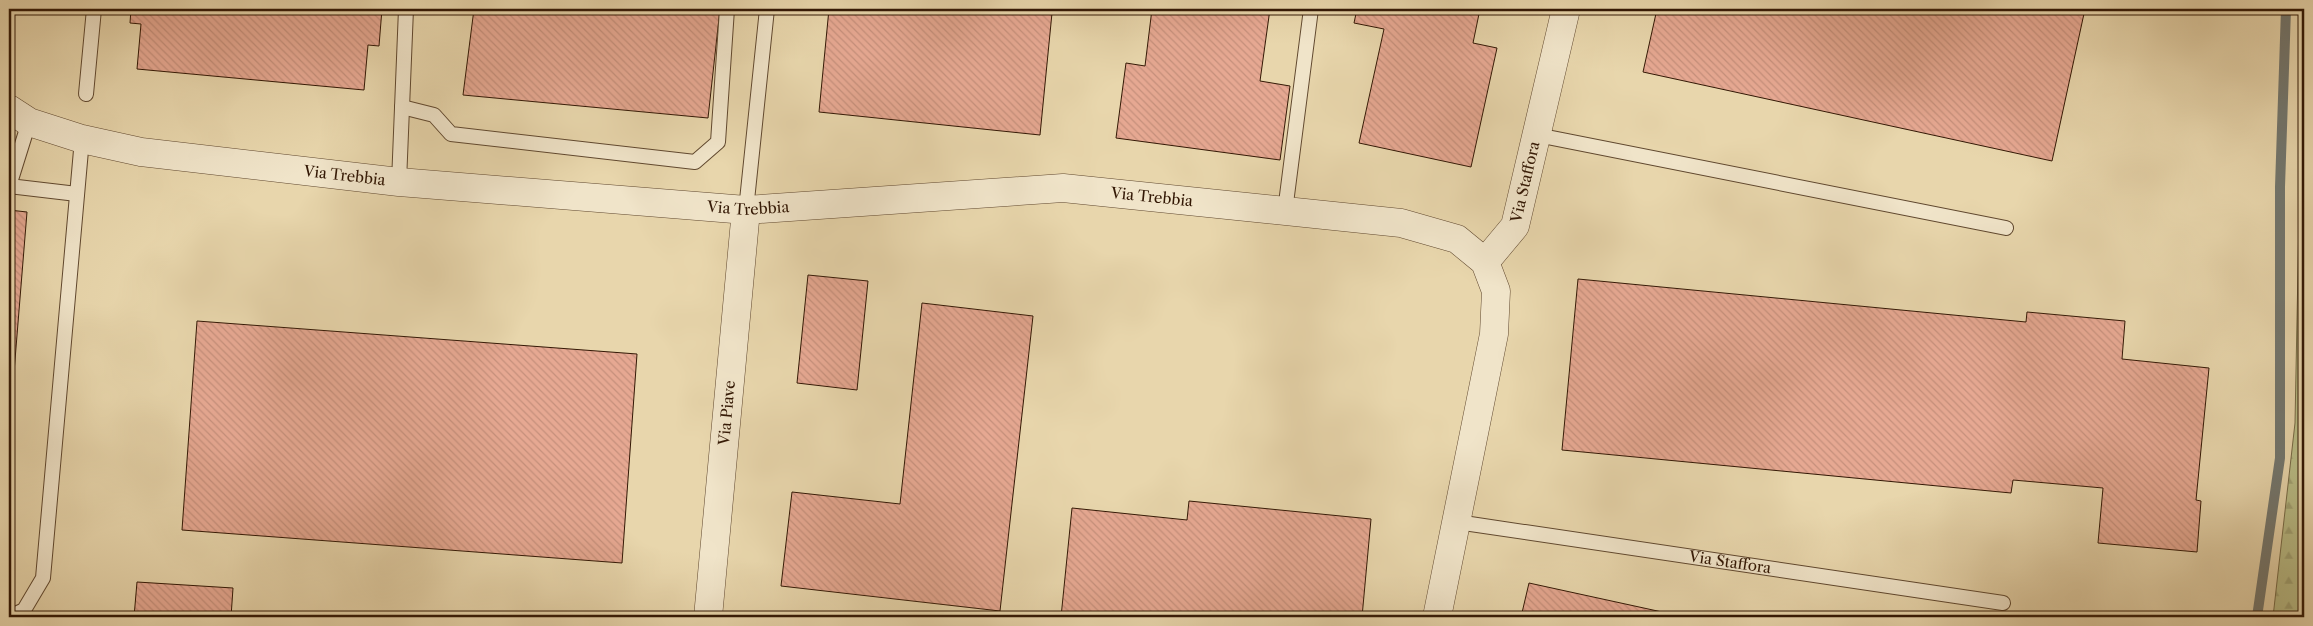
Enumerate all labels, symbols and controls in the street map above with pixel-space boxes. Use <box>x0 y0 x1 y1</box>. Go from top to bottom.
street label: Via Staffora <box>1506 139 1544 225</box>
street label: Via Trebbia <box>302 161 387 189</box>
street label: Via Trebbia <box>1109 183 1194 210</box>
street label: Via Trebbia <box>705 197 790 219</box>
street label: Via Piave <box>714 379 739 447</box>
street label: Via Staffora <box>1687 546 1773 577</box>

